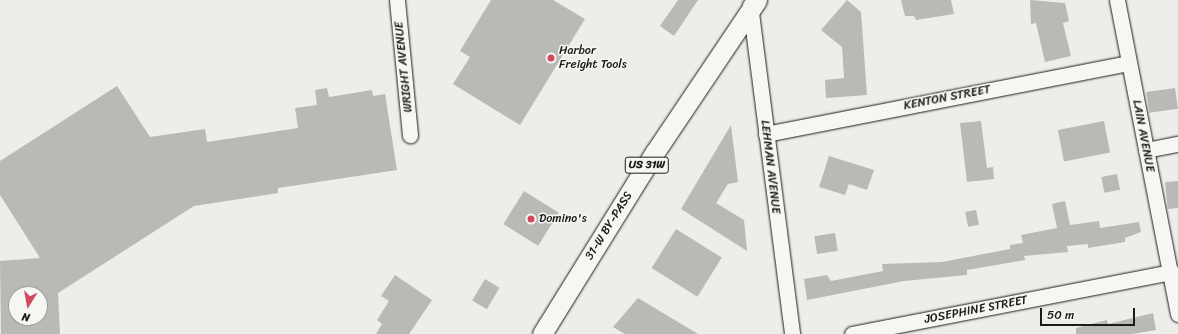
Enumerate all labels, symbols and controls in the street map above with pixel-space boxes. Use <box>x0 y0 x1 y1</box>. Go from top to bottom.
street label: WRIGHT AVENUE <box>392 21 416 113</box>
place label: Harbor Freight Tools <box>559 44 627 72</box>
marker: Harbor Freight Tools <box>546 53 556 63</box>
street label: KENTON STREET <box>902 82 992 114</box>
street label: LAIN AVENUE <box>1129 99 1157 173</box>
street label: LEHMAN AVENUE <box>757 119 783 215</box>
road number: US 31W <box>624 156 670 174</box>
street label: 31-W BY-PASS <box>582 189 636 263</box>
place label: Domino's <box>539 212 587 226</box>
marker: Domino's <box>526 214 536 224</box>
north arrow <box>8 286 48 326</box>
street label: JOSEPHINE STREET <box>923 293 1029 327</box>
scale bar <box>1042 300 1137 326</box>
text: 50 m <box>1047 304 1074 326</box>
text: N <box>20 307 31 327</box>

